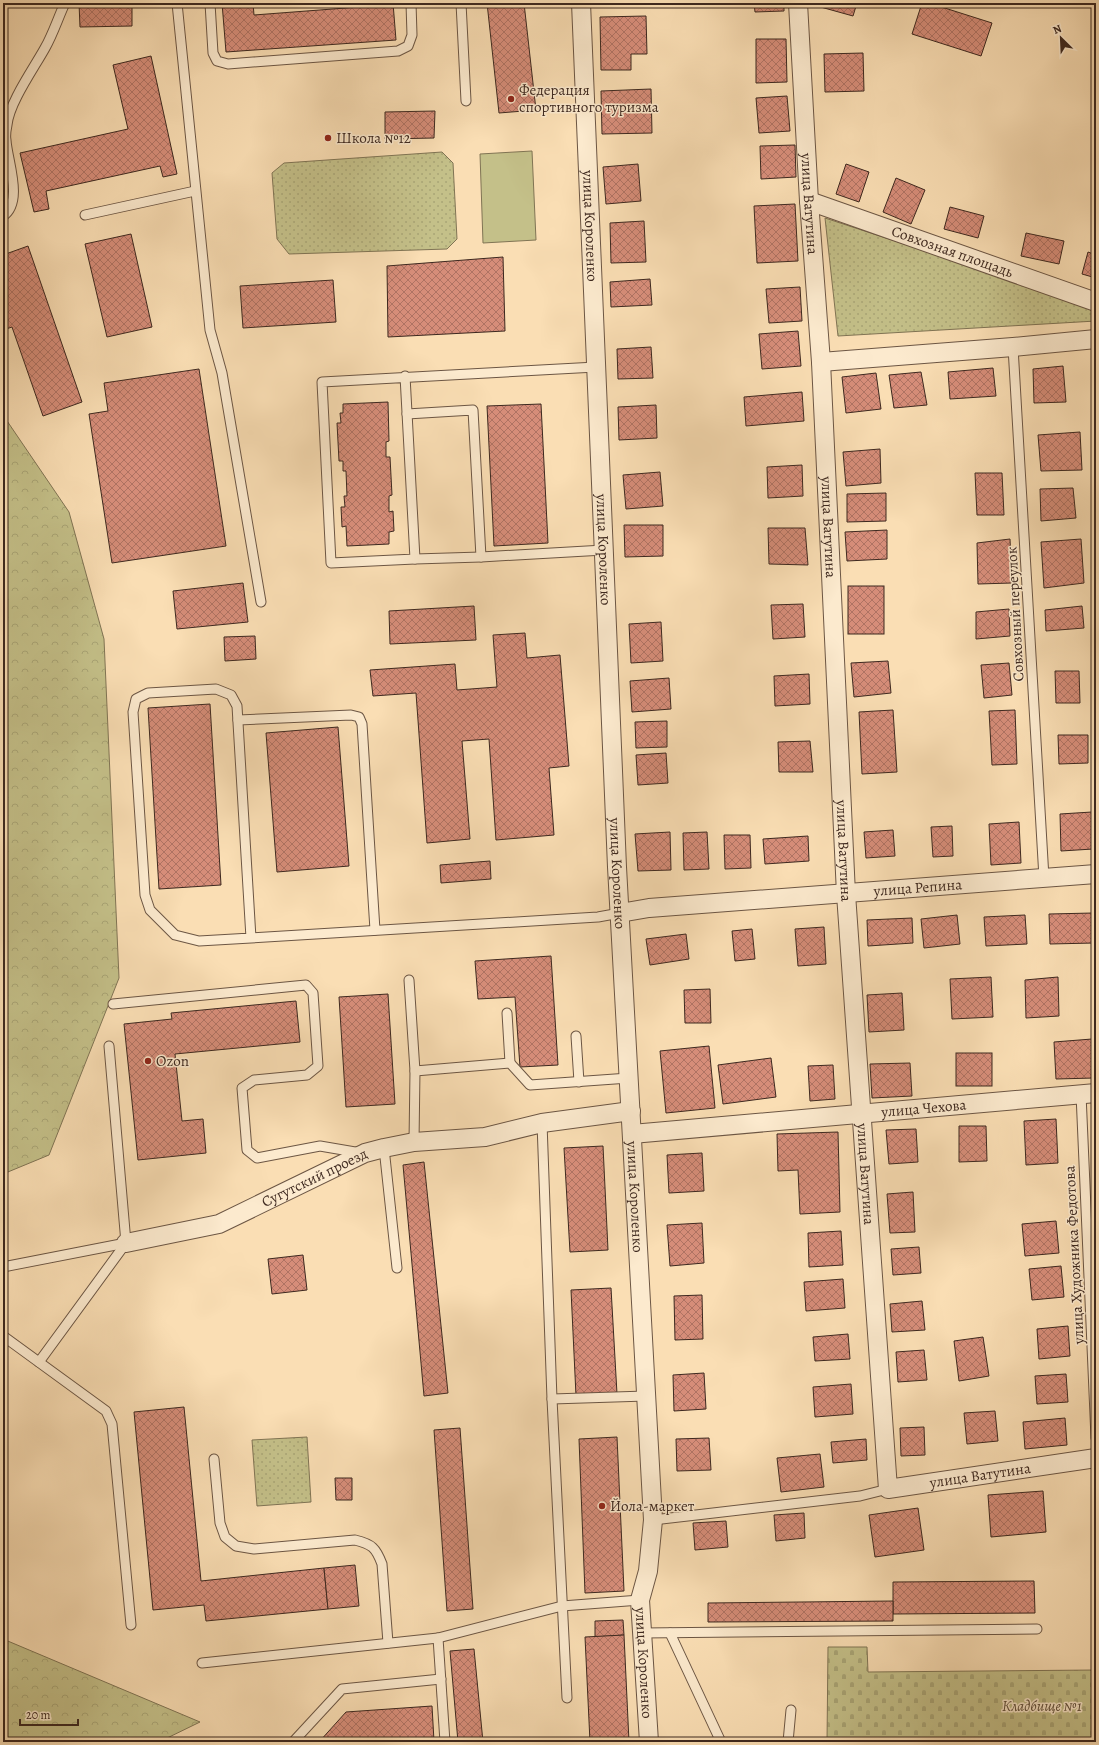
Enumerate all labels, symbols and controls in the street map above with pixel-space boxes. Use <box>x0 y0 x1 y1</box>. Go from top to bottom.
north arrow <box>1041 18 1081 58</box>
text: N <box>1050 21 1064 38</box>
place label: Федерация спортивного туризма <box>519 80 659 117</box>
marker: Федерация спортивного туризма <box>506 94 516 104</box>
place label: Школа №12 <box>336 128 411 148</box>
marker: Школа №12 <box>323 133 333 143</box>
street label: улица Ватутина <box>796 151 823 255</box>
street label: улица Короленко <box>578 169 603 282</box>
street label: Совхозная площадь <box>889 221 1016 282</box>
street label: улица Ватутина <box>816 475 841 578</box>
street label: улица Короленко <box>591 492 616 606</box>
street label: Совхозный переулок <box>1001 546 1029 682</box>
street label: улица Ватутина <box>832 798 857 902</box>
street label: улица Короленко <box>605 816 630 930</box>
street label: улица Репина <box>872 874 963 901</box>
place label: Ozon <box>156 1051 189 1071</box>
marker: Ozon <box>143 1056 153 1066</box>
street label: улица Чехова <box>880 1094 967 1122</box>
street label: улица Ватутина <box>852 1121 879 1226</box>
street label: улица Короленко <box>622 1139 648 1253</box>
street label: Сугутский проезд <box>258 1143 371 1212</box>
street label: улица Художника Федотова <box>1059 1165 1089 1346</box>
street label: улица Ватутина <box>927 1458 1032 1493</box>
place label: Йола-маркет <box>610 1496 695 1516</box>
marker: Йола-маркет <box>597 1501 607 1511</box>
street label: улица Короленко <box>630 1605 657 1719</box>
park label: Кладбище №1 <box>1002 1696 1082 1716</box>
scale bar <box>20 1701 78 1727</box>
text: 20 m <box>26 1707 50 1723</box>

